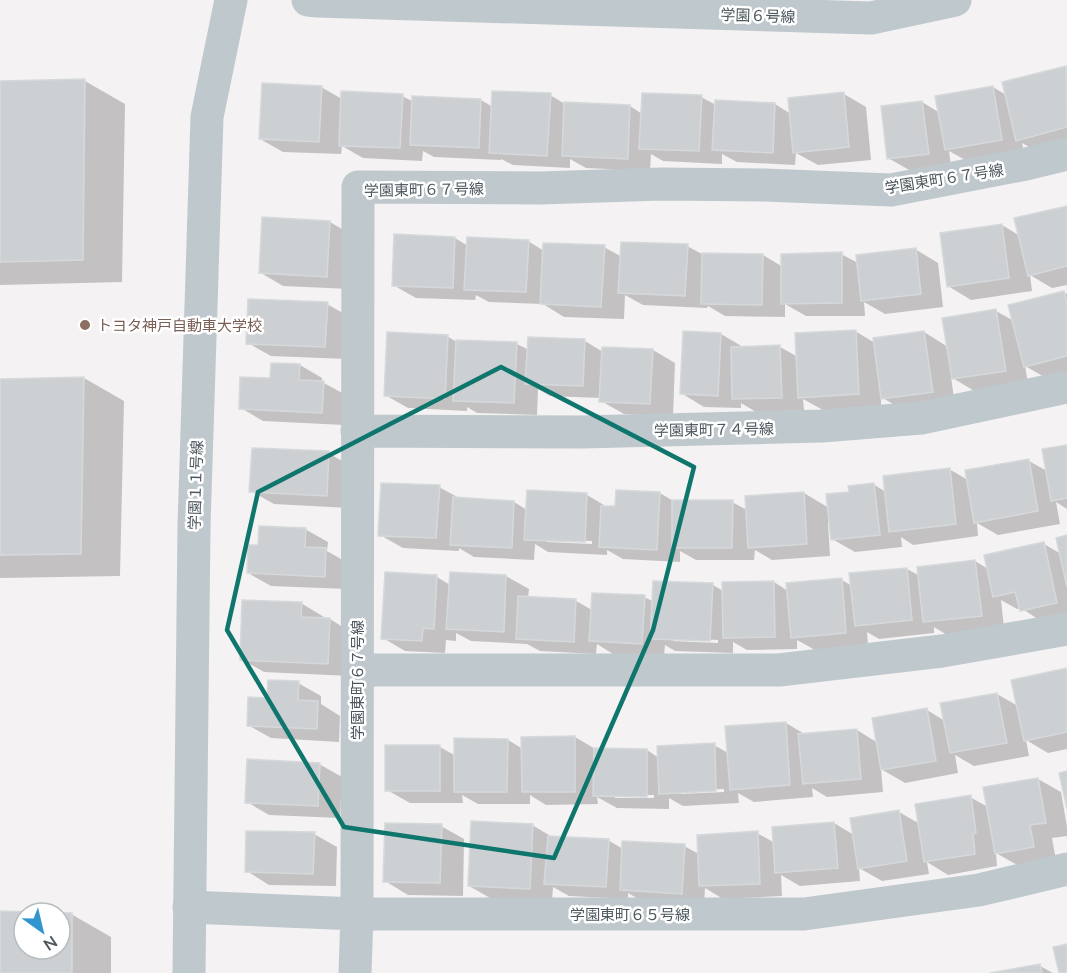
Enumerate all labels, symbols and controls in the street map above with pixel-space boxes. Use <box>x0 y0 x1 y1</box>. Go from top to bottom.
street label: 学園６号線 <box>720 5 796 25</box>
street label: 学園東町６７号線 <box>883 160 1005 196</box>
street label: 学園東町６７号線 <box>364 179 484 199</box>
place label: トヨタ神戸自動車大学校 <box>97 316 262 334</box>
marker: トヨタ神戸自動車大学校 <box>78 318 92 332</box>
street label: 学園東町７４号線 <box>654 419 774 439</box>
street label: 学園１１号線 <box>184 440 206 530</box>
street label: 学園東町６７号線 <box>348 620 366 740</box>
north arrow <box>12 901 72 961</box>
street label: 学園東町６５号線 <box>570 905 690 923</box>
text: N <box>40 933 61 955</box>

